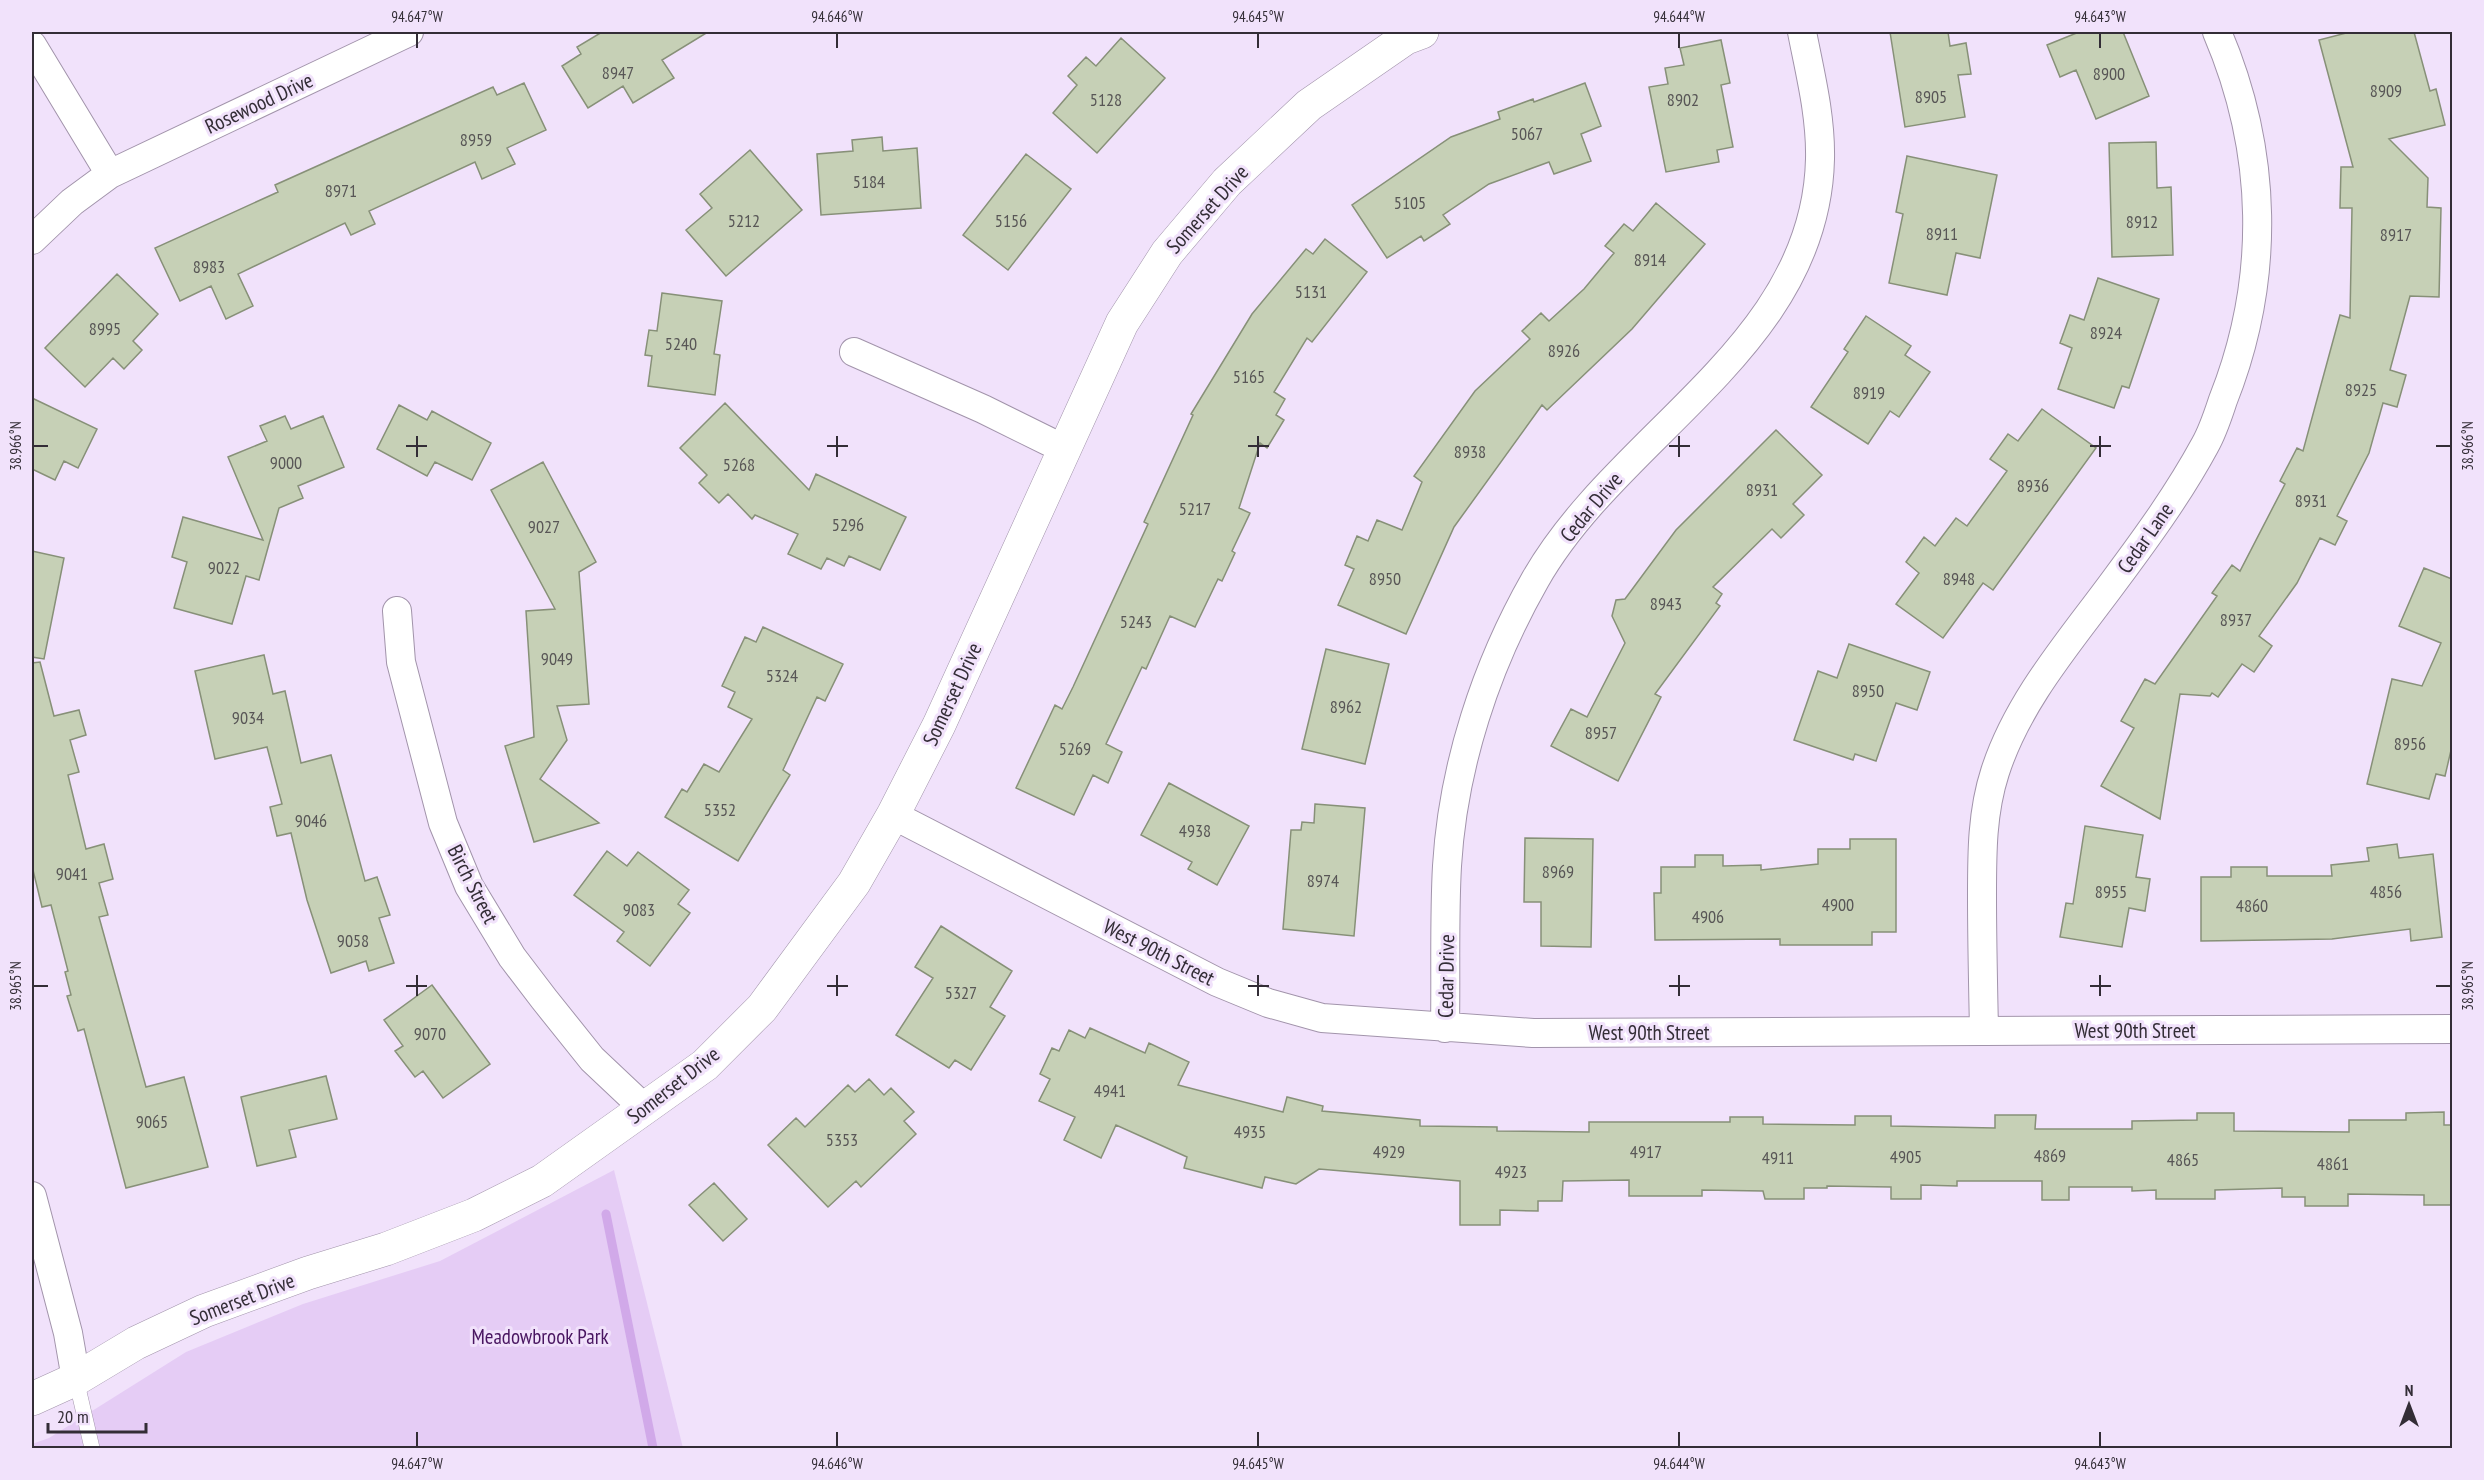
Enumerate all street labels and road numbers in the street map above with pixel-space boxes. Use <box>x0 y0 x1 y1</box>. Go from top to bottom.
street label: Rosewood Drive <box>201 66 317 140</box>
street label: Somerset Drive <box>1160 159 1254 259</box>
street label: Cedar Drive <box>1554 466 1628 548</box>
street label: Cedar Lane <box>2111 497 2179 579</box>
street label: Somerset Drive <box>916 638 988 750</box>
street label: Birch Street <box>442 840 504 928</box>
street label: West 90th Street <box>1099 912 1219 992</box>
street label: Cedar Drive <box>1432 934 1460 1018</box>
street label: West 90th Street <box>2074 1017 2196 1044</box>
street label: West 90th Street <box>1588 1019 1710 1046</box>
street label: Somerset Drive <box>621 1040 725 1130</box>
street label: Somerset Drive <box>186 1267 298 1331</box>

